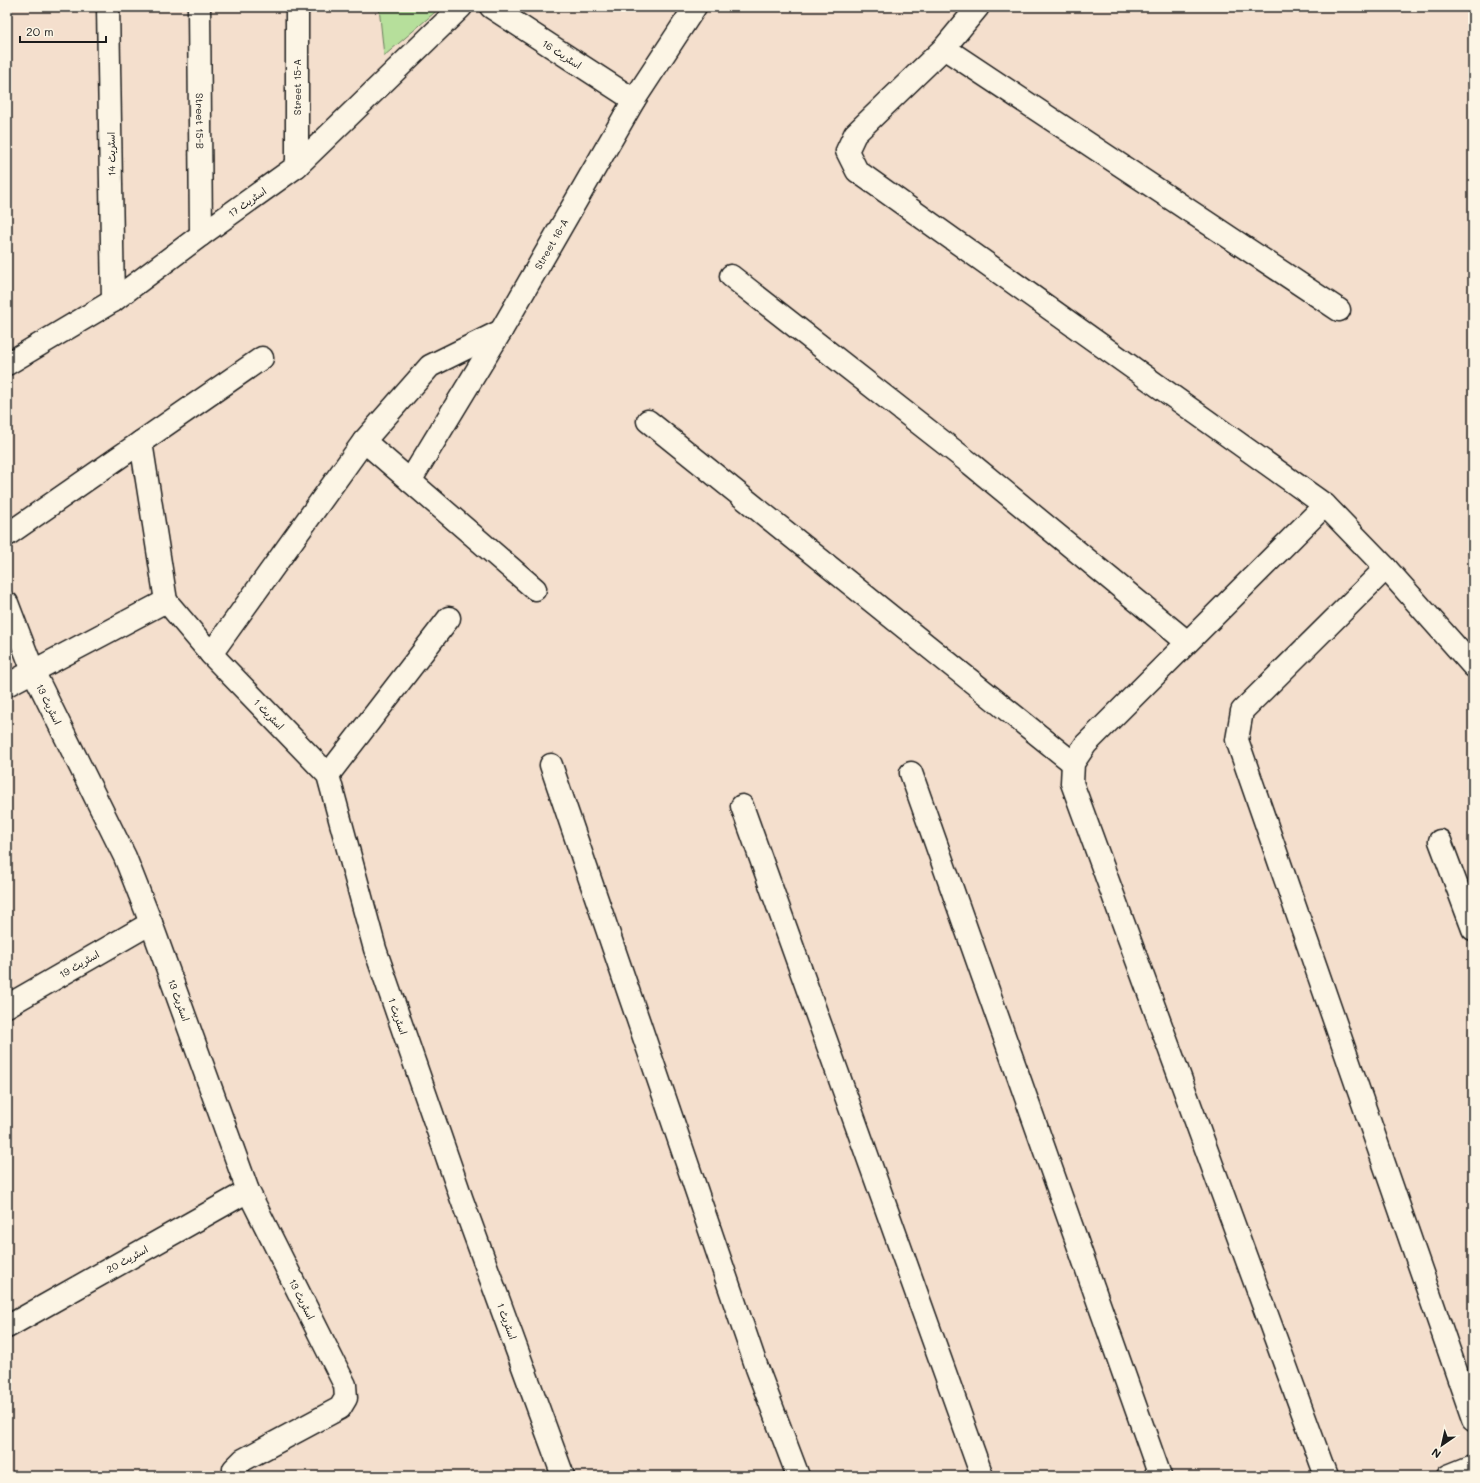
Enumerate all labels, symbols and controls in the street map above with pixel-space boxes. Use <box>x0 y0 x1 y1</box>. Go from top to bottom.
scale bar <box>20 18 106 44</box>
text: 20 m <box>26 23 54 39</box>
street label: اسٹریٹ 16 <box>540 36 584 72</box>
street label: Street 15-A <box>290 59 304 115</box>
street label: Street 15-B <box>193 93 207 149</box>
street label: اسٹریٹ 14 <box>104 132 118 176</box>
street label: اسٹریٹ 17 <box>225 184 269 220</box>
street label: Street 16-A <box>531 216 571 272</box>
street label: اسٹریٹ 13 <box>33 681 65 727</box>
street label: اسٹریٹ 1 <box>251 695 287 733</box>
street label: اسٹریٹ 19 <box>56 947 102 981</box>
street label: اسٹریٹ 13 <box>165 977 193 1023</box>
street label: اسٹریٹ 1 <box>385 996 411 1036</box>
street label: اسٹریٹ 20 <box>104 1242 150 1276</box>
street label: اسٹریٹ 13 <box>286 1276 318 1322</box>
street label: اسٹریٹ 1 <box>494 1301 520 1341</box>
north arrow <box>1422 1425 1462 1465</box>
text: N <box>1428 1445 1444 1462</box>

